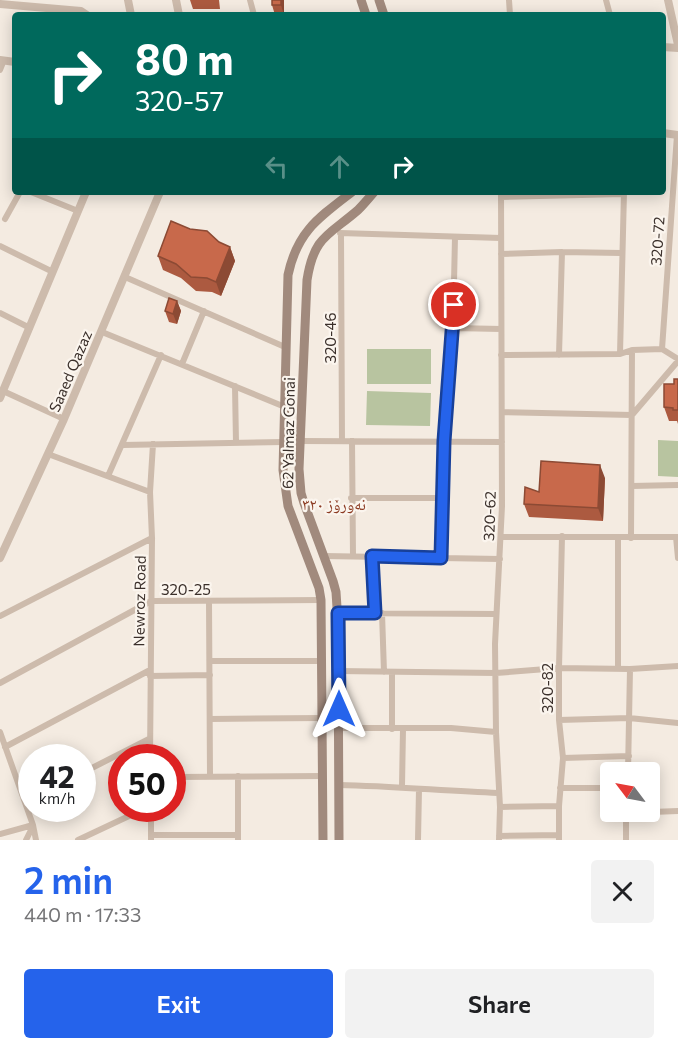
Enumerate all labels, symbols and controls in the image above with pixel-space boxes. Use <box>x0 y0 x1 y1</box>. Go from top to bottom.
text: 80 m <box>135 32 234 84</box>
icon: right <box>36 36 114 114</box>
text: 320-57 <box>135 84 224 117</box>
icon: left <box>260 150 293 183</box>
icon: ahead <box>323 150 356 183</box>
icon: right <box>386 150 419 183</box>
street label: 320-72 <box>646 216 668 266</box>
pin <box>428 279 479 330</box>
icon: arrive <box>437 288 470 321</box>
street label: 320-46 <box>321 312 339 364</box>
street label: Saaed Qazaz <box>45 328 95 414</box>
street label: 62 Yalmaz Gonai <box>278 377 298 489</box>
street label: 320-62 <box>479 491 499 541</box>
district label: نەورۆز ٣٢٠ <box>302 494 366 514</box>
street label: Newroz Road <box>129 555 149 647</box>
street label: 320-25 <box>161 580 211 598</box>
street label: 320-82 <box>538 663 556 713</box>
position arrow <box>307 677 371 741</box>
speed limit sign: 50 <box>108 744 186 822</box>
text: 42 <box>39 757 75 794</box>
north arrow <box>600 762 660 822</box>
map controls <box>600 762 660 822</box>
text: km/h <box>39 789 75 807</box>
text: 2 min <box>24 857 113 901</box>
button: close <box>591 860 654 923</box>
text: 440 m · 17:33 <box>24 902 141 926</box>
button: Exit <box>24 969 333 1038</box>
button: Share <box>345 969 654 1038</box>

